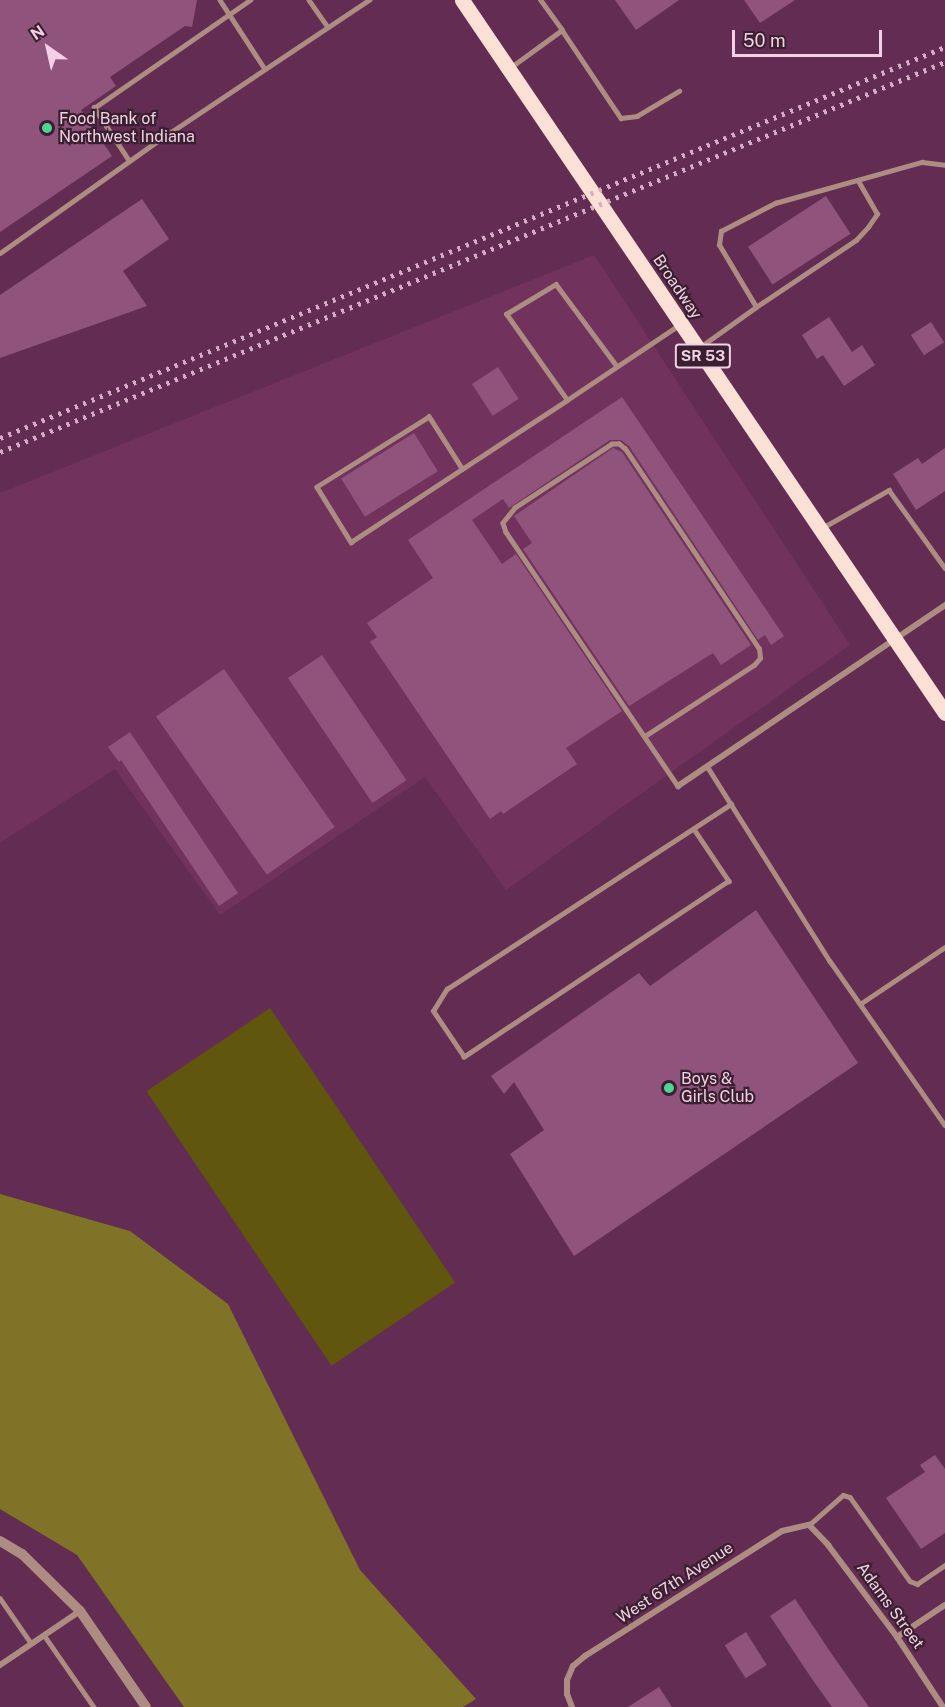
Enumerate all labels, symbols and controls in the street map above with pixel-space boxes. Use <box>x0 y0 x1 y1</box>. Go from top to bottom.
north arrow <box>18 18 78 78</box>
scale bar <box>735 18 885 56</box>
text: N <box>27 21 48 44</box>
text: 50 m <box>743 30 786 51</box>
place label: Food Bank of Northwest Indiana <box>59 109 195 147</box>
marker: Food Bank of Northwest Indiana <box>40 121 54 135</box>
street label: Broadway <box>648 251 706 323</box>
road number: SR 53 <box>674 344 732 368</box>
place label: Boys & Girls Club <box>681 1069 754 1107</box>
marker: Boys & Girls Club <box>662 1081 676 1095</box>
street label: West 67th Avenue <box>613 1538 737 1628</box>
street label: Adams Street <box>852 1559 928 1653</box>

